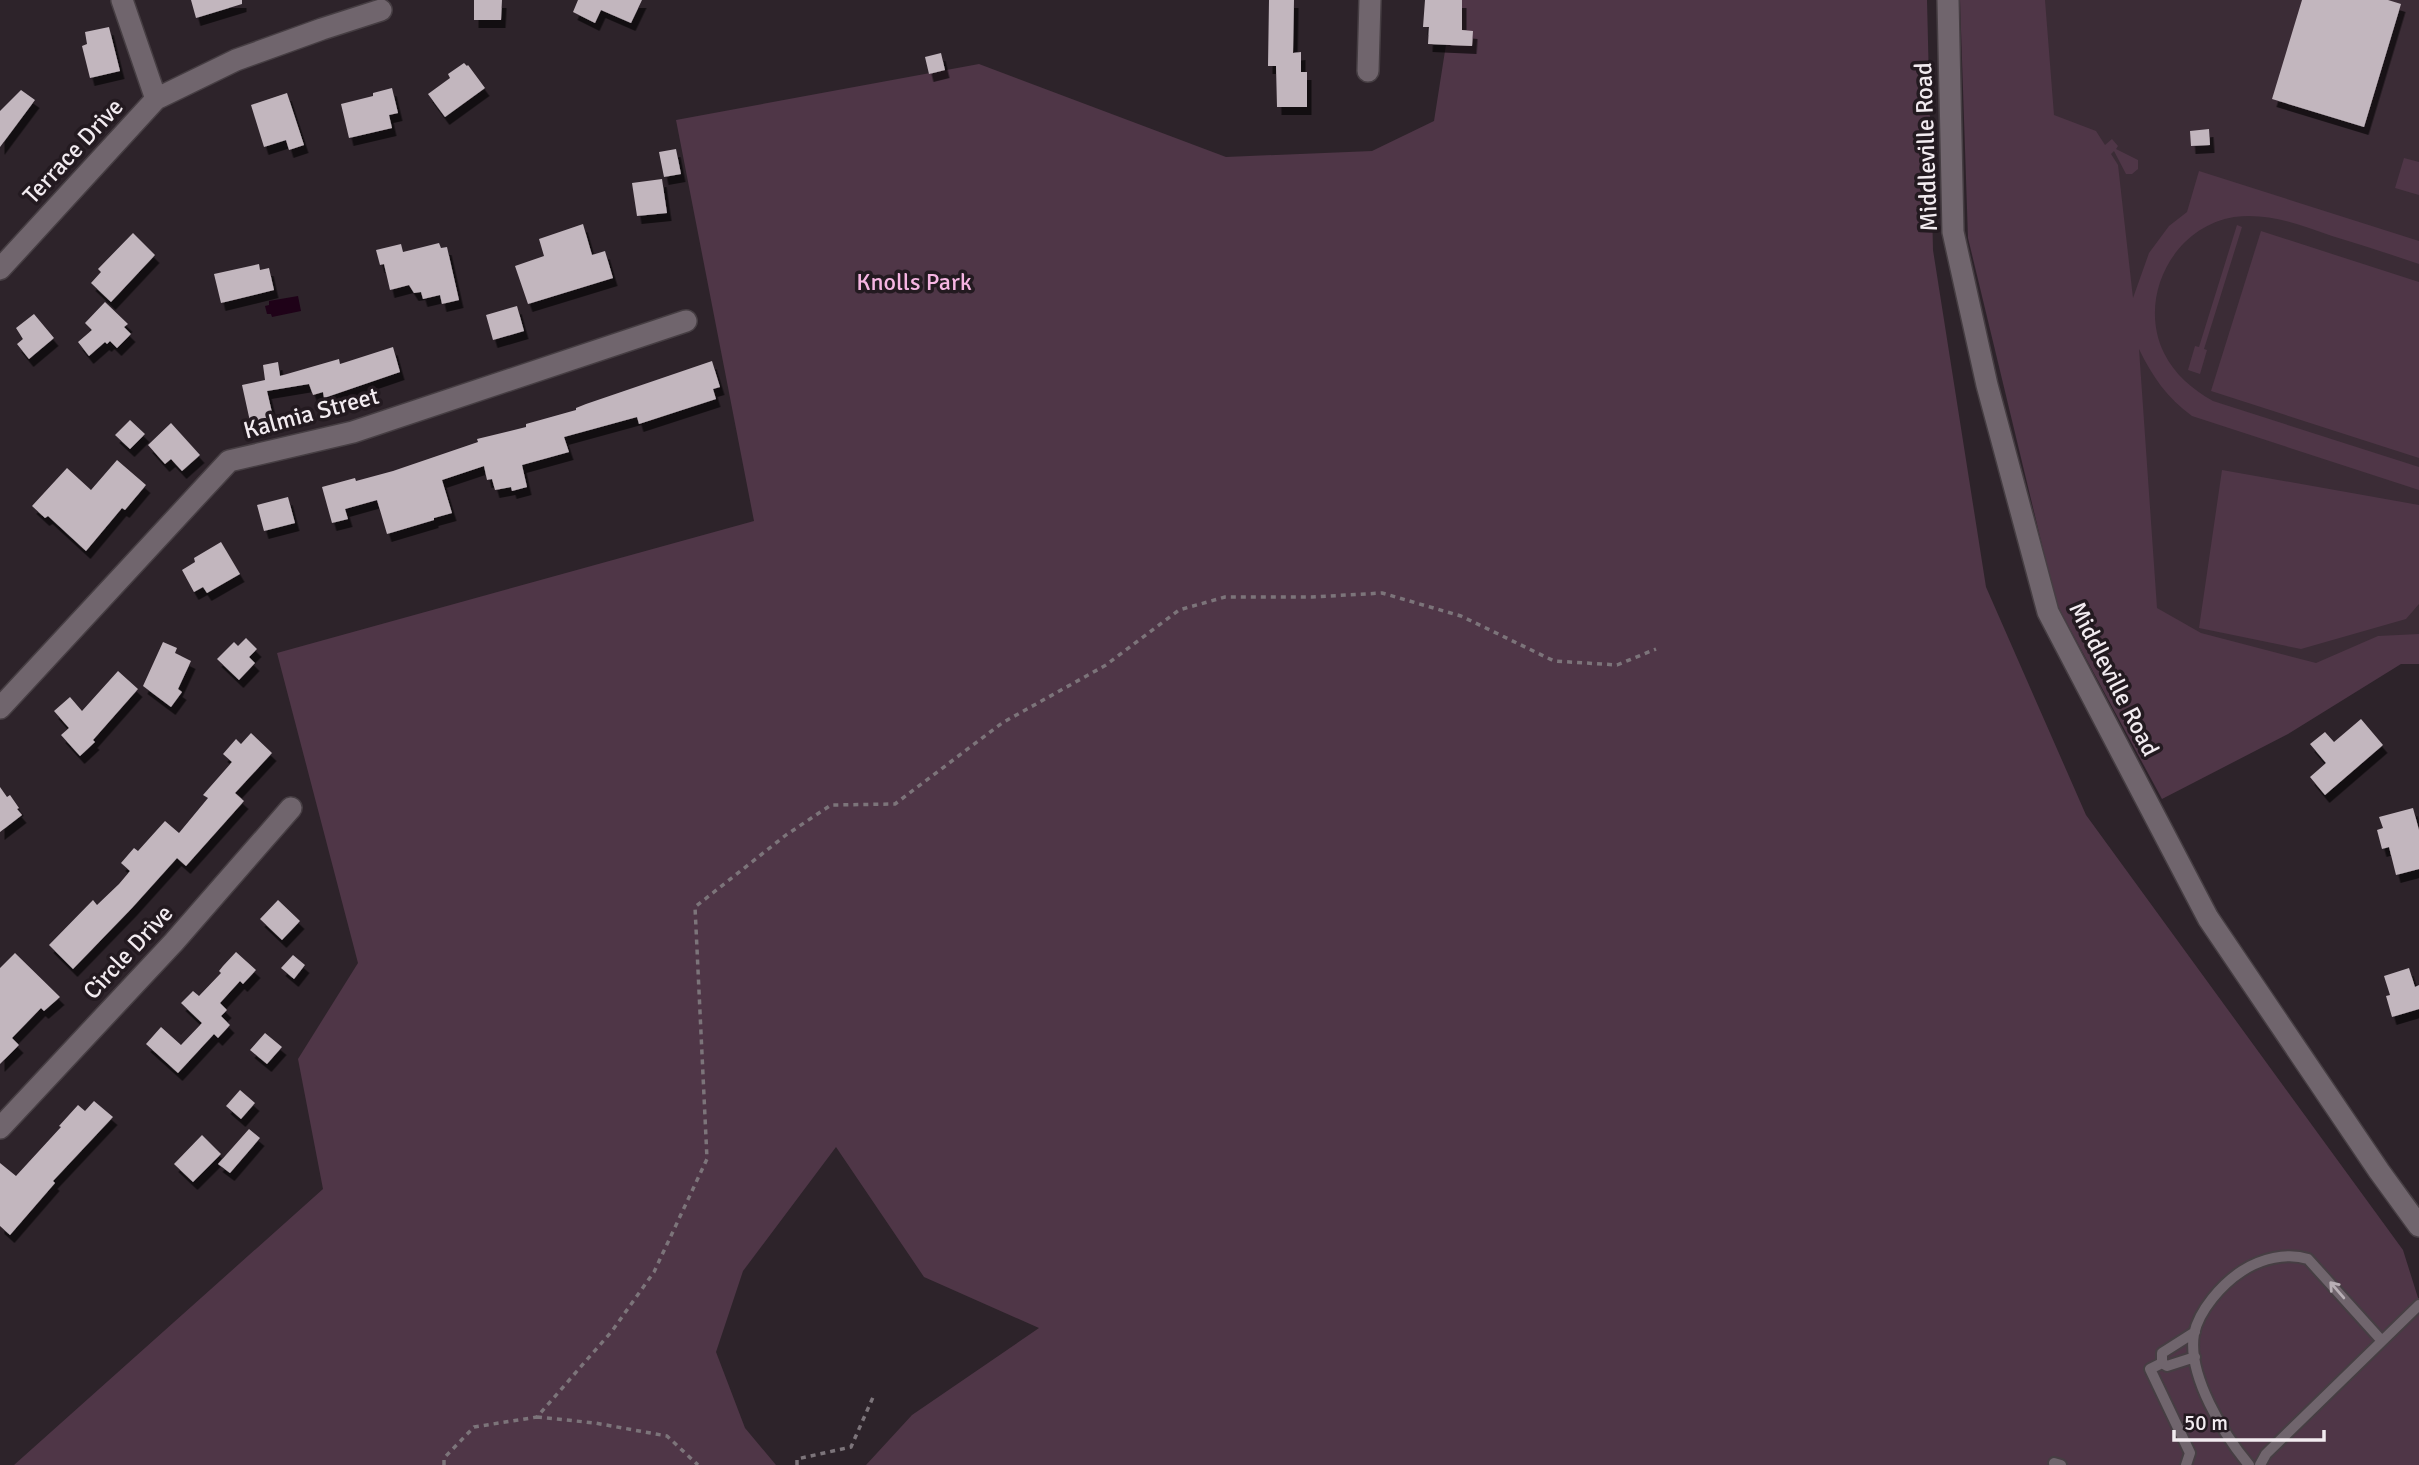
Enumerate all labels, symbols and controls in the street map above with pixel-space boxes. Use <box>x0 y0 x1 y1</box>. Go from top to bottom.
street label: Middleville Road <box>1908 62 1944 232</box>
street label: Terrace Drive <box>16 92 130 210</box>
park label: Knolls Park <box>856 267 972 297</box>
street label: Kalmia Street <box>240 381 382 445</box>
street label: Middleville Road <box>2062 597 2166 761</box>
street label: Circle Drive <box>77 898 179 1006</box>
one-way arrow <box>2329 1281 2345 1299</box>
scale bar <box>2174 1398 2324 1442</box>
text: 50 m <box>2184 1410 2228 1436</box>

